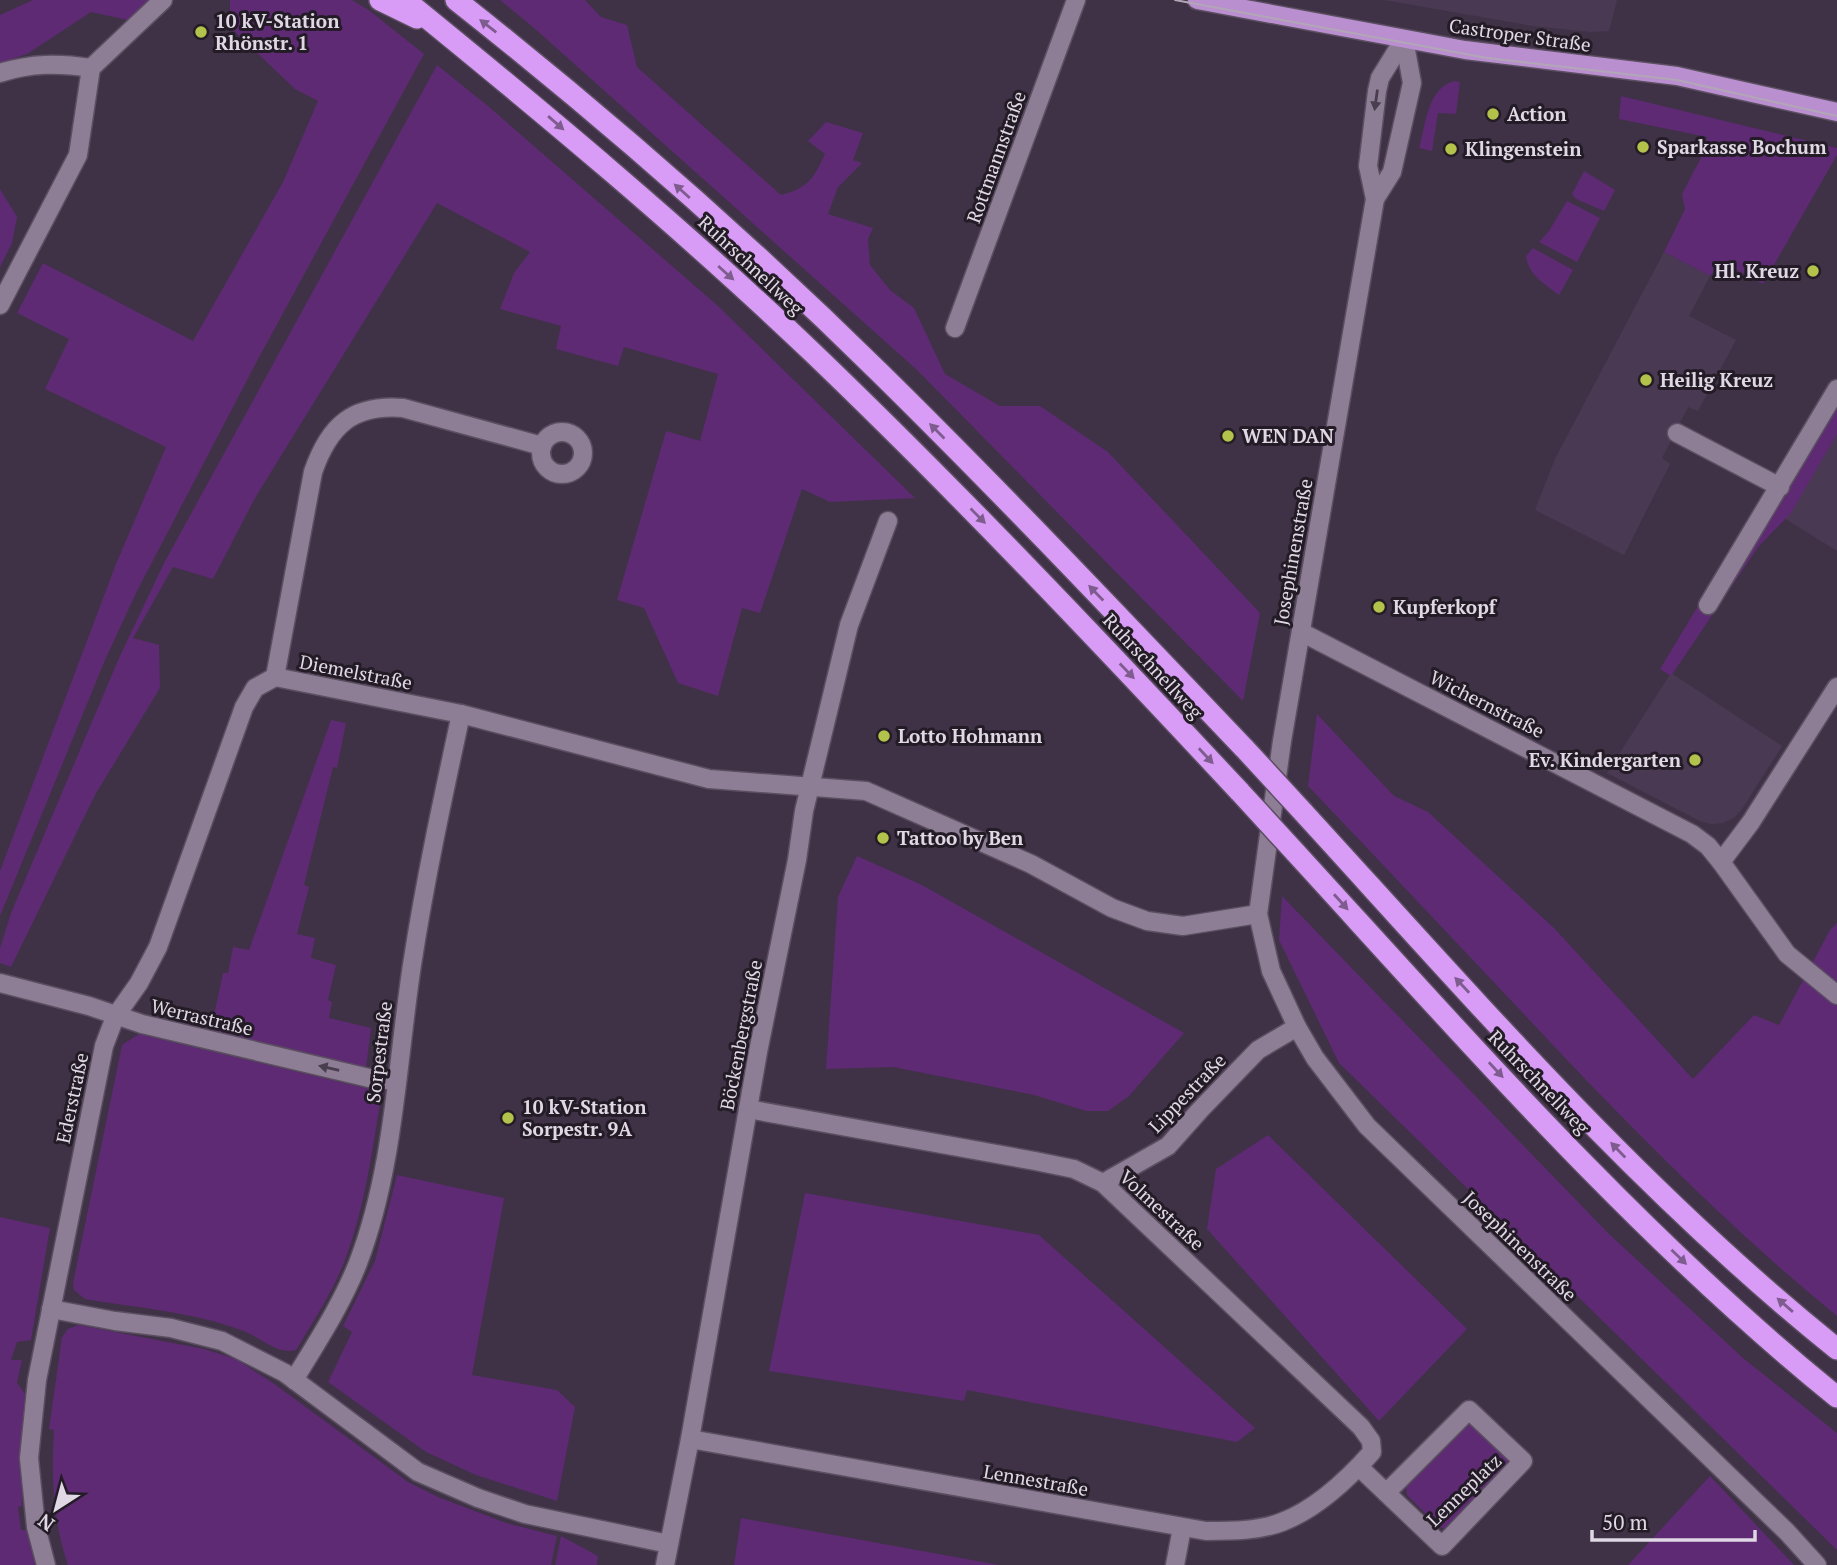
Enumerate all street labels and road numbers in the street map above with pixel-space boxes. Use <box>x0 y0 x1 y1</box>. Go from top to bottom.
street label: Castroper Straße <box>1448 12 1593 57</box>
street label: Rottmannstraße <box>960 87 1031 226</box>
street label: Ruhrschnellweg <box>693 209 810 321</box>
street label: Josephinenstraße <box>1267 477 1318 627</box>
street label: Ruhrschnellweg <box>1098 608 1209 724</box>
street label: Diemelstraße <box>298 648 415 695</box>
street label: Wichernstraße <box>1426 664 1549 743</box>
street label: Böckenbergstraße <box>714 958 767 1112</box>
street label: Werrastraße <box>149 993 256 1040</box>
street label: Sorpestraße <box>360 1000 397 1104</box>
street label: Ruhrschnellweg <box>1483 1024 1596 1140</box>
street label: Lippestraße <box>1143 1048 1231 1138</box>
street label: Ederstraße <box>50 1050 93 1146</box>
street label: Volmestraße <box>1115 1164 1210 1255</box>
street label: Josephinenstraße <box>1458 1185 1582 1306</box>
street label: Lenneplatz <box>1421 1448 1506 1531</box>
street label: Lennestraße <box>982 1458 1090 1501</box>

